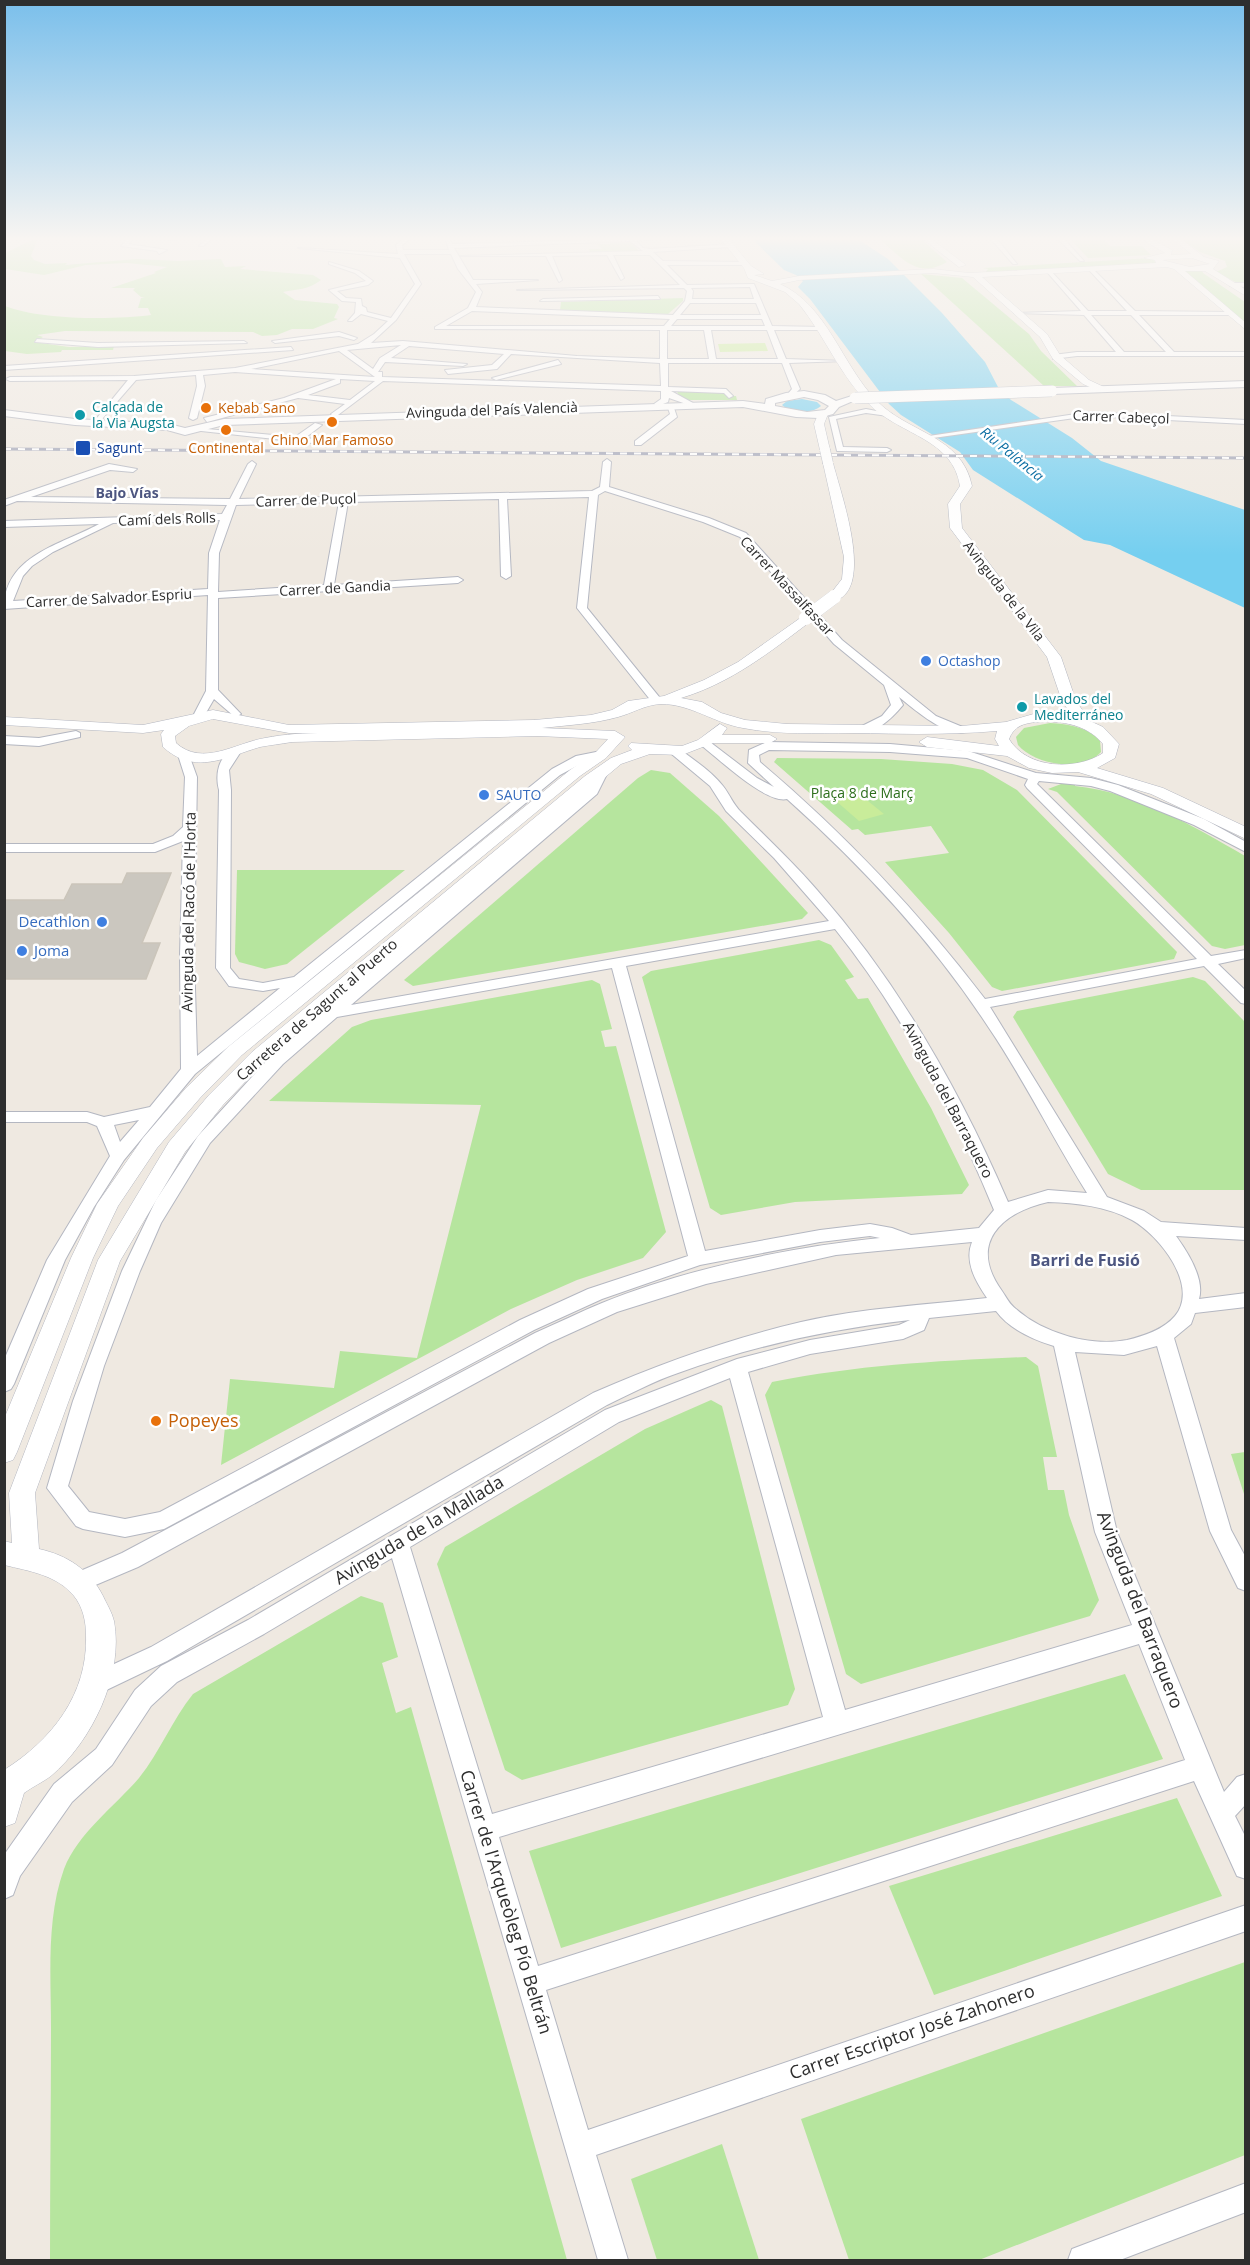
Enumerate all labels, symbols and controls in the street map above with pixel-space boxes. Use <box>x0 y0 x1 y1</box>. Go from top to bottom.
place label: Calçada de la Via Augsta <box>92 397 175 432</box>
street label: Avinguda del País Valencià <box>406 397 578 422</box>
place label: Kebab Sano <box>218 398 295 417</box>
marker: Kebab Sano <box>199 401 213 415</box>
street label: Carrer Cabeçol <box>1072 405 1170 428</box>
marker: Calçada de la Via Augsta <box>73 408 87 422</box>
marker: Chino Mar Famoso <box>325 415 339 429</box>
water label: Riu Palància <box>977 422 1048 485</box>
marker: Continental <box>219 423 233 437</box>
place label: Chino Mar Famoso <box>271 430 393 449</box>
place label: Sagunt <box>97 438 142 457</box>
place label: Continental <box>188 438 264 457</box>
marker: Sagunt <box>74 439 92 457</box>
district label: Bajo Vías <box>95 483 159 502</box>
street label: Carrer de Puçol <box>255 488 357 511</box>
street label: Camí dels Rolls <box>118 507 217 530</box>
street label: Carrer Massalfassar <box>736 532 839 640</box>
street label: Avinguda de la Vila <box>959 537 1050 645</box>
street label: Carrer de Gandia <box>279 575 391 600</box>
street label: Carrer de Salvador Espriu <box>25 584 193 611</box>
place label: Octashop <box>938 651 1001 670</box>
marker: Octashop <box>919 654 933 668</box>
place label: Lavados del Mediterráneo <box>1034 689 1124 724</box>
marker: Lavados del Mediterráneo <box>1015 700 1029 714</box>
park label: Plaça 8 de Març <box>811 783 913 802</box>
place label: SAUTO <box>496 785 541 804</box>
marker: SAUTO <box>477 788 491 802</box>
street label: Avinguda del Racó de l'Horta <box>176 812 200 1012</box>
place label: Decathlon <box>19 911 90 931</box>
marker: Decathlon <box>95 915 109 929</box>
street label: Carretera de Sagunt al Puerto <box>231 934 401 1085</box>
place label: Joma <box>32 940 69 960</box>
marker: Joma <box>15 944 29 958</box>
street label: Avinguda del Barraquero <box>899 1018 999 1181</box>
district label: Barri de Fusió <box>1030 1249 1140 1271</box>
place label: Popeyes <box>168 1408 238 1432</box>
marker: Popeyes <box>149 1414 163 1428</box>
street label: Avinguda de la Mallada <box>329 1469 508 1589</box>
street label: Avinguda del Barraquero <box>1092 1508 1190 1712</box>
street label: Carrer de l'Arqueòleg Pío Beltrán <box>455 1767 559 2037</box>
street label: Carrer Escriptor José Zahonero <box>786 1978 1038 2084</box>

